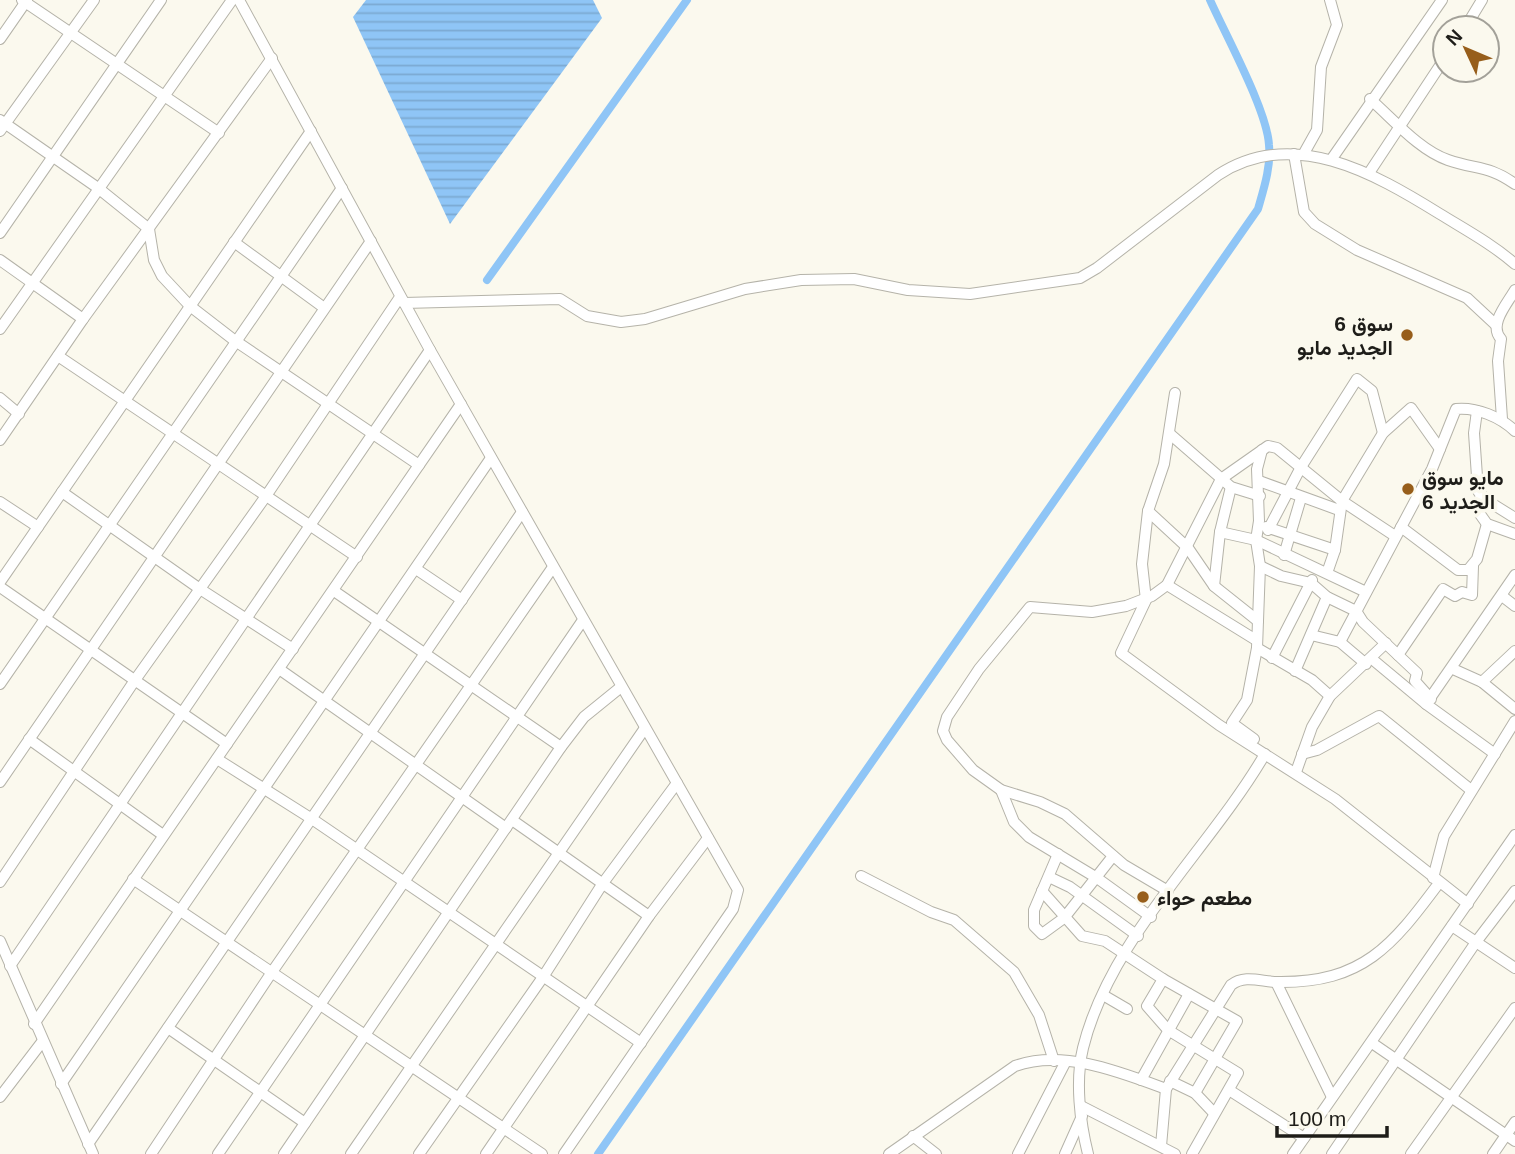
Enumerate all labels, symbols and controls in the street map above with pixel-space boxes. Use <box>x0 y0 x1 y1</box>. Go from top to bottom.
north arrow <box>1431 14 1501 84</box>
text: N <box>1442 25 1466 50</box>
place label: سوق 6 الجديد مايو <box>1297 312 1393 361</box>
marker: سوق 6 الجديد مايو <box>1399 327 1415 343</box>
place label: مايو سوق 6 الجديد <box>1422 466 1504 514</box>
marker: مايو سوق 6 الجديد <box>1400 481 1416 497</box>
place label: مطعم حواء <box>1157 886 1252 912</box>
marker: مطعم حواء <box>1135 889 1151 905</box>
scale bar <box>1277 1094 1387 1138</box>
text: 100 m <box>1288 1107 1346 1130</box>

